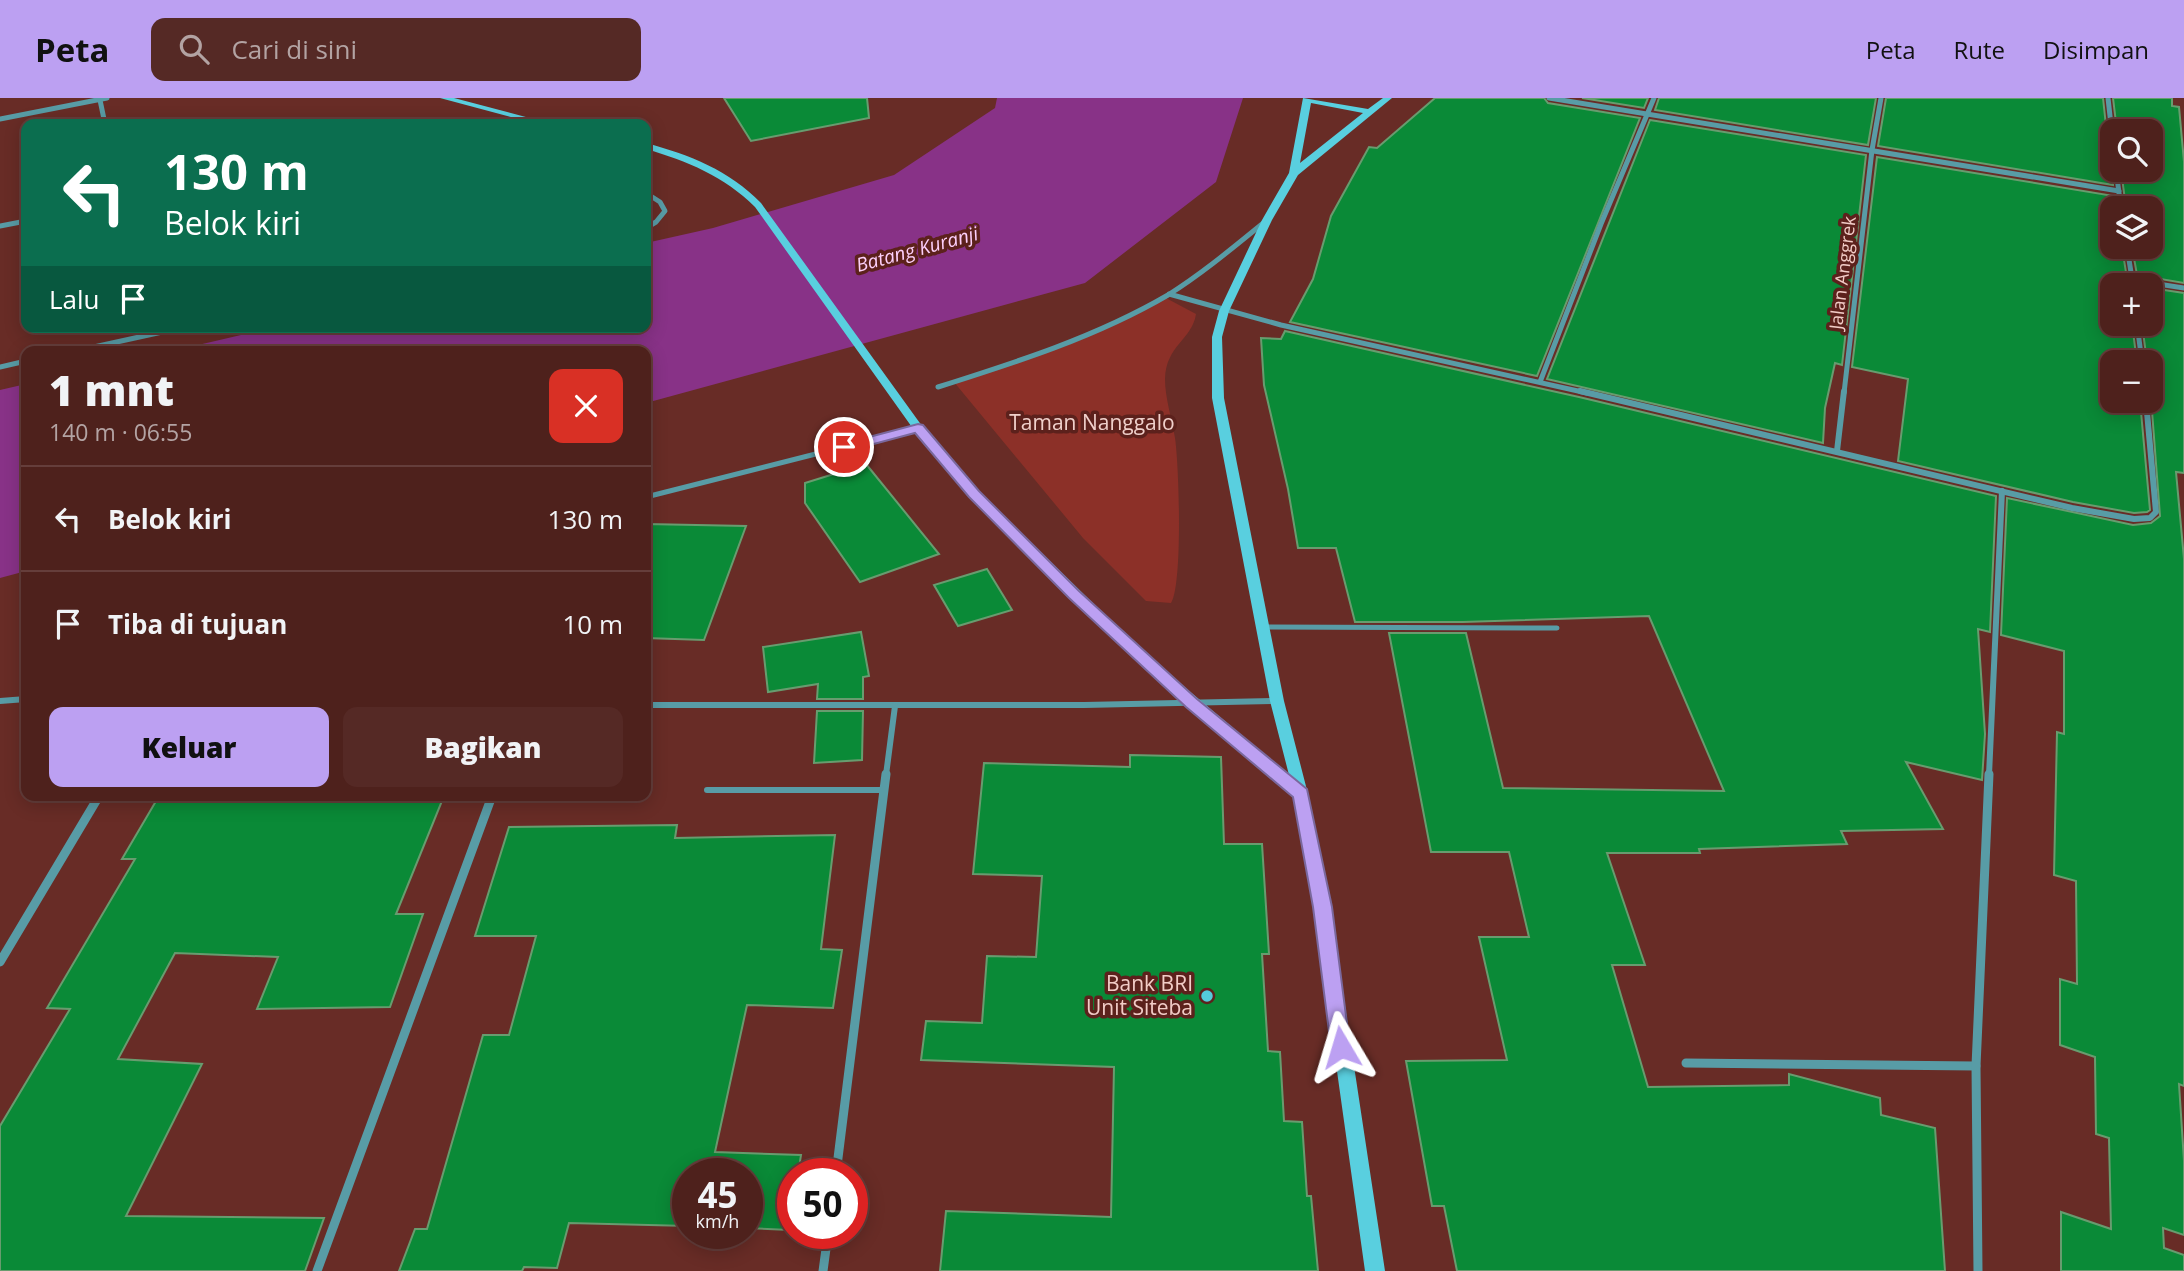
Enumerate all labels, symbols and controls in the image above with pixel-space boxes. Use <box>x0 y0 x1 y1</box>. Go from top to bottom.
search box <box>151 18 641 81</box>
text: Peta <box>35 27 109 72</box>
icon: search <box>175 30 213 68</box>
text: Cari di sini <box>231 31 357 67</box>
text: Peta <box>1866 33 1916 66</box>
text: Rute <box>1954 33 2005 66</box>
text: Disimpan <box>2043 33 2149 66</box>
map controls <box>2100 119 2163 413</box>
button: search <box>2100 119 2163 182</box>
text: 130 m <box>164 138 309 204</box>
icon: left <box>49 147 140 238</box>
button: layers <box>2100 196 2163 259</box>
text: Belok kiri <box>164 201 301 244</box>
street label: Jalan Anggrek <box>1823 214 1861 333</box>
water label: Batang Kuranji <box>853 220 982 278</box>
button: + <box>2100 273 2163 336</box>
icon: arrive <box>114 280 152 318</box>
text: Lalu <box>49 281 100 317</box>
button: − <box>2100 350 2163 413</box>
text: 1 mnt <box>49 361 174 418</box>
button: close <box>549 369 623 443</box>
park label: Taman Nanggalo <box>1009 408 1175 436</box>
text: 140 m · 06:55 <box>49 416 192 448</box>
pin <box>814 417 874 477</box>
icon: arrive <box>825 428 863 466</box>
icon: left <box>49 500 87 538</box>
text: Belok kiri <box>108 501 232 537</box>
text: 130 m <box>548 501 623 537</box>
icon: arrive <box>49 605 87 643</box>
text: Tiba di tujuan <box>108 606 287 642</box>
text: 10 m <box>562 606 623 642</box>
button: Keluar <box>49 707 329 787</box>
button: Bagikan <box>343 707 623 787</box>
place label: Bank BRI Unit Siteba <box>1086 969 1193 1021</box>
marker: Bank BRI Unit Siteba <box>1199 988 1215 1004</box>
position arrow <box>1304 1010 1378 1084</box>
speed limit sign: 50 <box>777 1158 868 1249</box>
text: 45 <box>697 1171 738 1218</box>
text: km/h <box>696 1209 739 1233</box>

